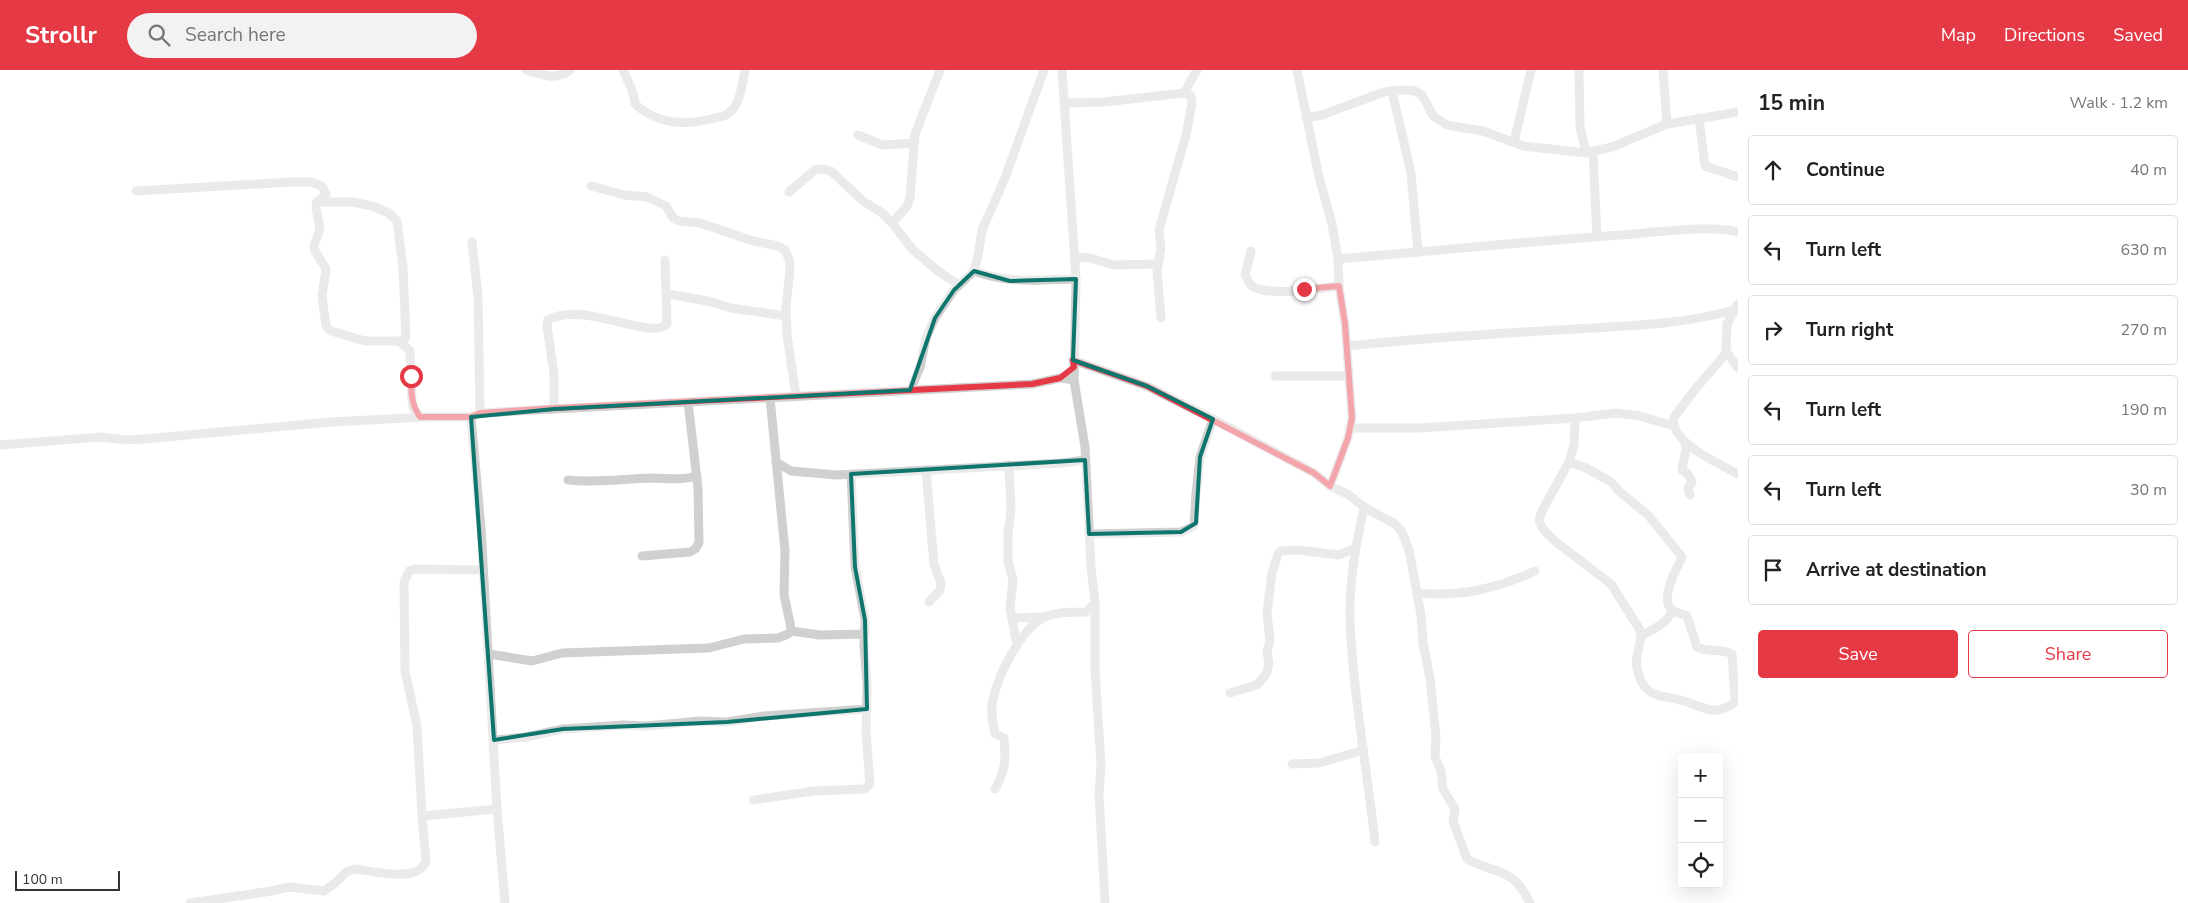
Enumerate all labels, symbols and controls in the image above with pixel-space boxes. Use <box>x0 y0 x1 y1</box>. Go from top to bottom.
search box <box>127 13 477 58</box>
text: Strollr <box>25 19 97 51</box>
icon: search <box>145 21 173 49</box>
text: Search here <box>185 22 286 48</box>
text: Map <box>1941 23 1976 47</box>
text: Directions <box>2004 23 2085 47</box>
text: Saved <box>2113 23 2163 47</box>
text: 15 min <box>1758 89 1825 117</box>
text: Walk · 1.2 km <box>2070 92 2168 114</box>
icon: ahead <box>1759 156 1787 184</box>
text: Continue <box>1806 157 1885 183</box>
text: 40 m <box>2130 159 2167 181</box>
icon: left <box>1759 236 1787 264</box>
text: Turn left <box>1806 237 1881 263</box>
text: 630 m <box>2120 239 2167 261</box>
route end <box>1293 278 1316 301</box>
icon: right <box>1759 316 1787 344</box>
text: Turn right <box>1806 317 1893 343</box>
text: 270 m <box>2120 319 2167 341</box>
route start <box>400 365 423 388</box>
icon: left <box>1759 396 1787 424</box>
text: Turn left <box>1806 397 1881 423</box>
text: 190 m <box>2120 399 2167 421</box>
icon: left <box>1759 476 1787 504</box>
text: Turn left <box>1806 477 1881 503</box>
text: 30 m <box>2130 479 2167 501</box>
icon: arrive <box>1759 556 1787 584</box>
text: Arrive at destination <box>1806 557 1987 583</box>
button: Save <box>1758 630 1958 678</box>
button: Share <box>1968 630 2168 678</box>
map controls <box>1678 753 1723 888</box>
button: + <box>1678 753 1723 798</box>
button: − <box>1678 798 1723 843</box>
button: locate <box>1678 843 1723 888</box>
scale bar <box>15 868 120 891</box>
text: 100 m <box>22 870 63 889</box>

